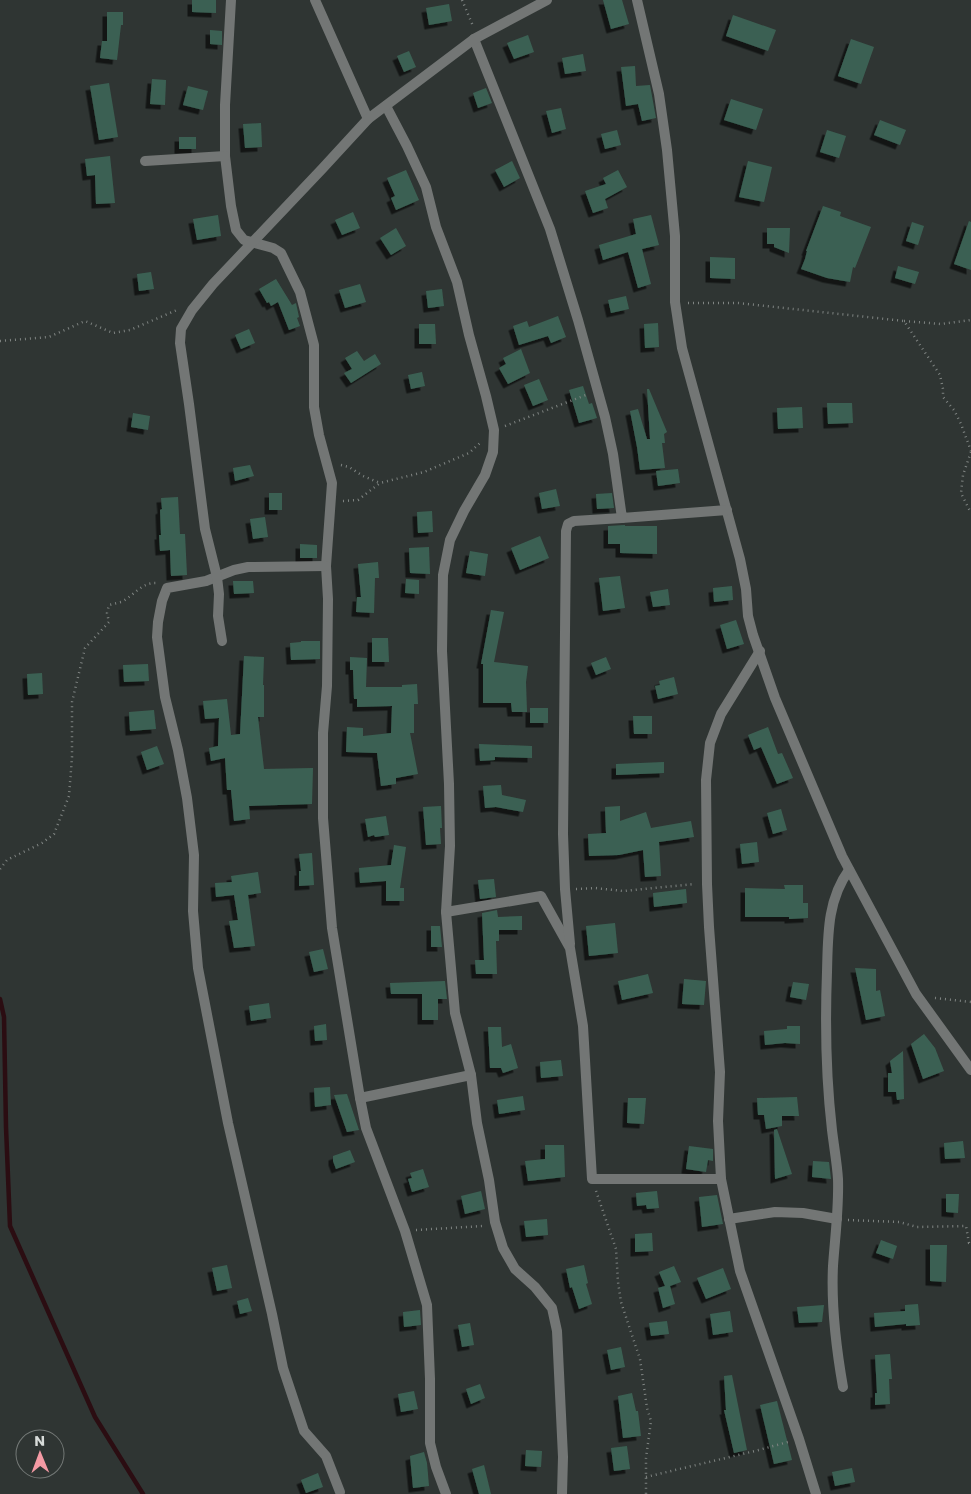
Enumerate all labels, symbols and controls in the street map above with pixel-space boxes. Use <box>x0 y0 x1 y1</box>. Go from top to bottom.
north arrow <box>15 1429 65 1479</box>
text: N <box>34 1431 45 1451</box>

